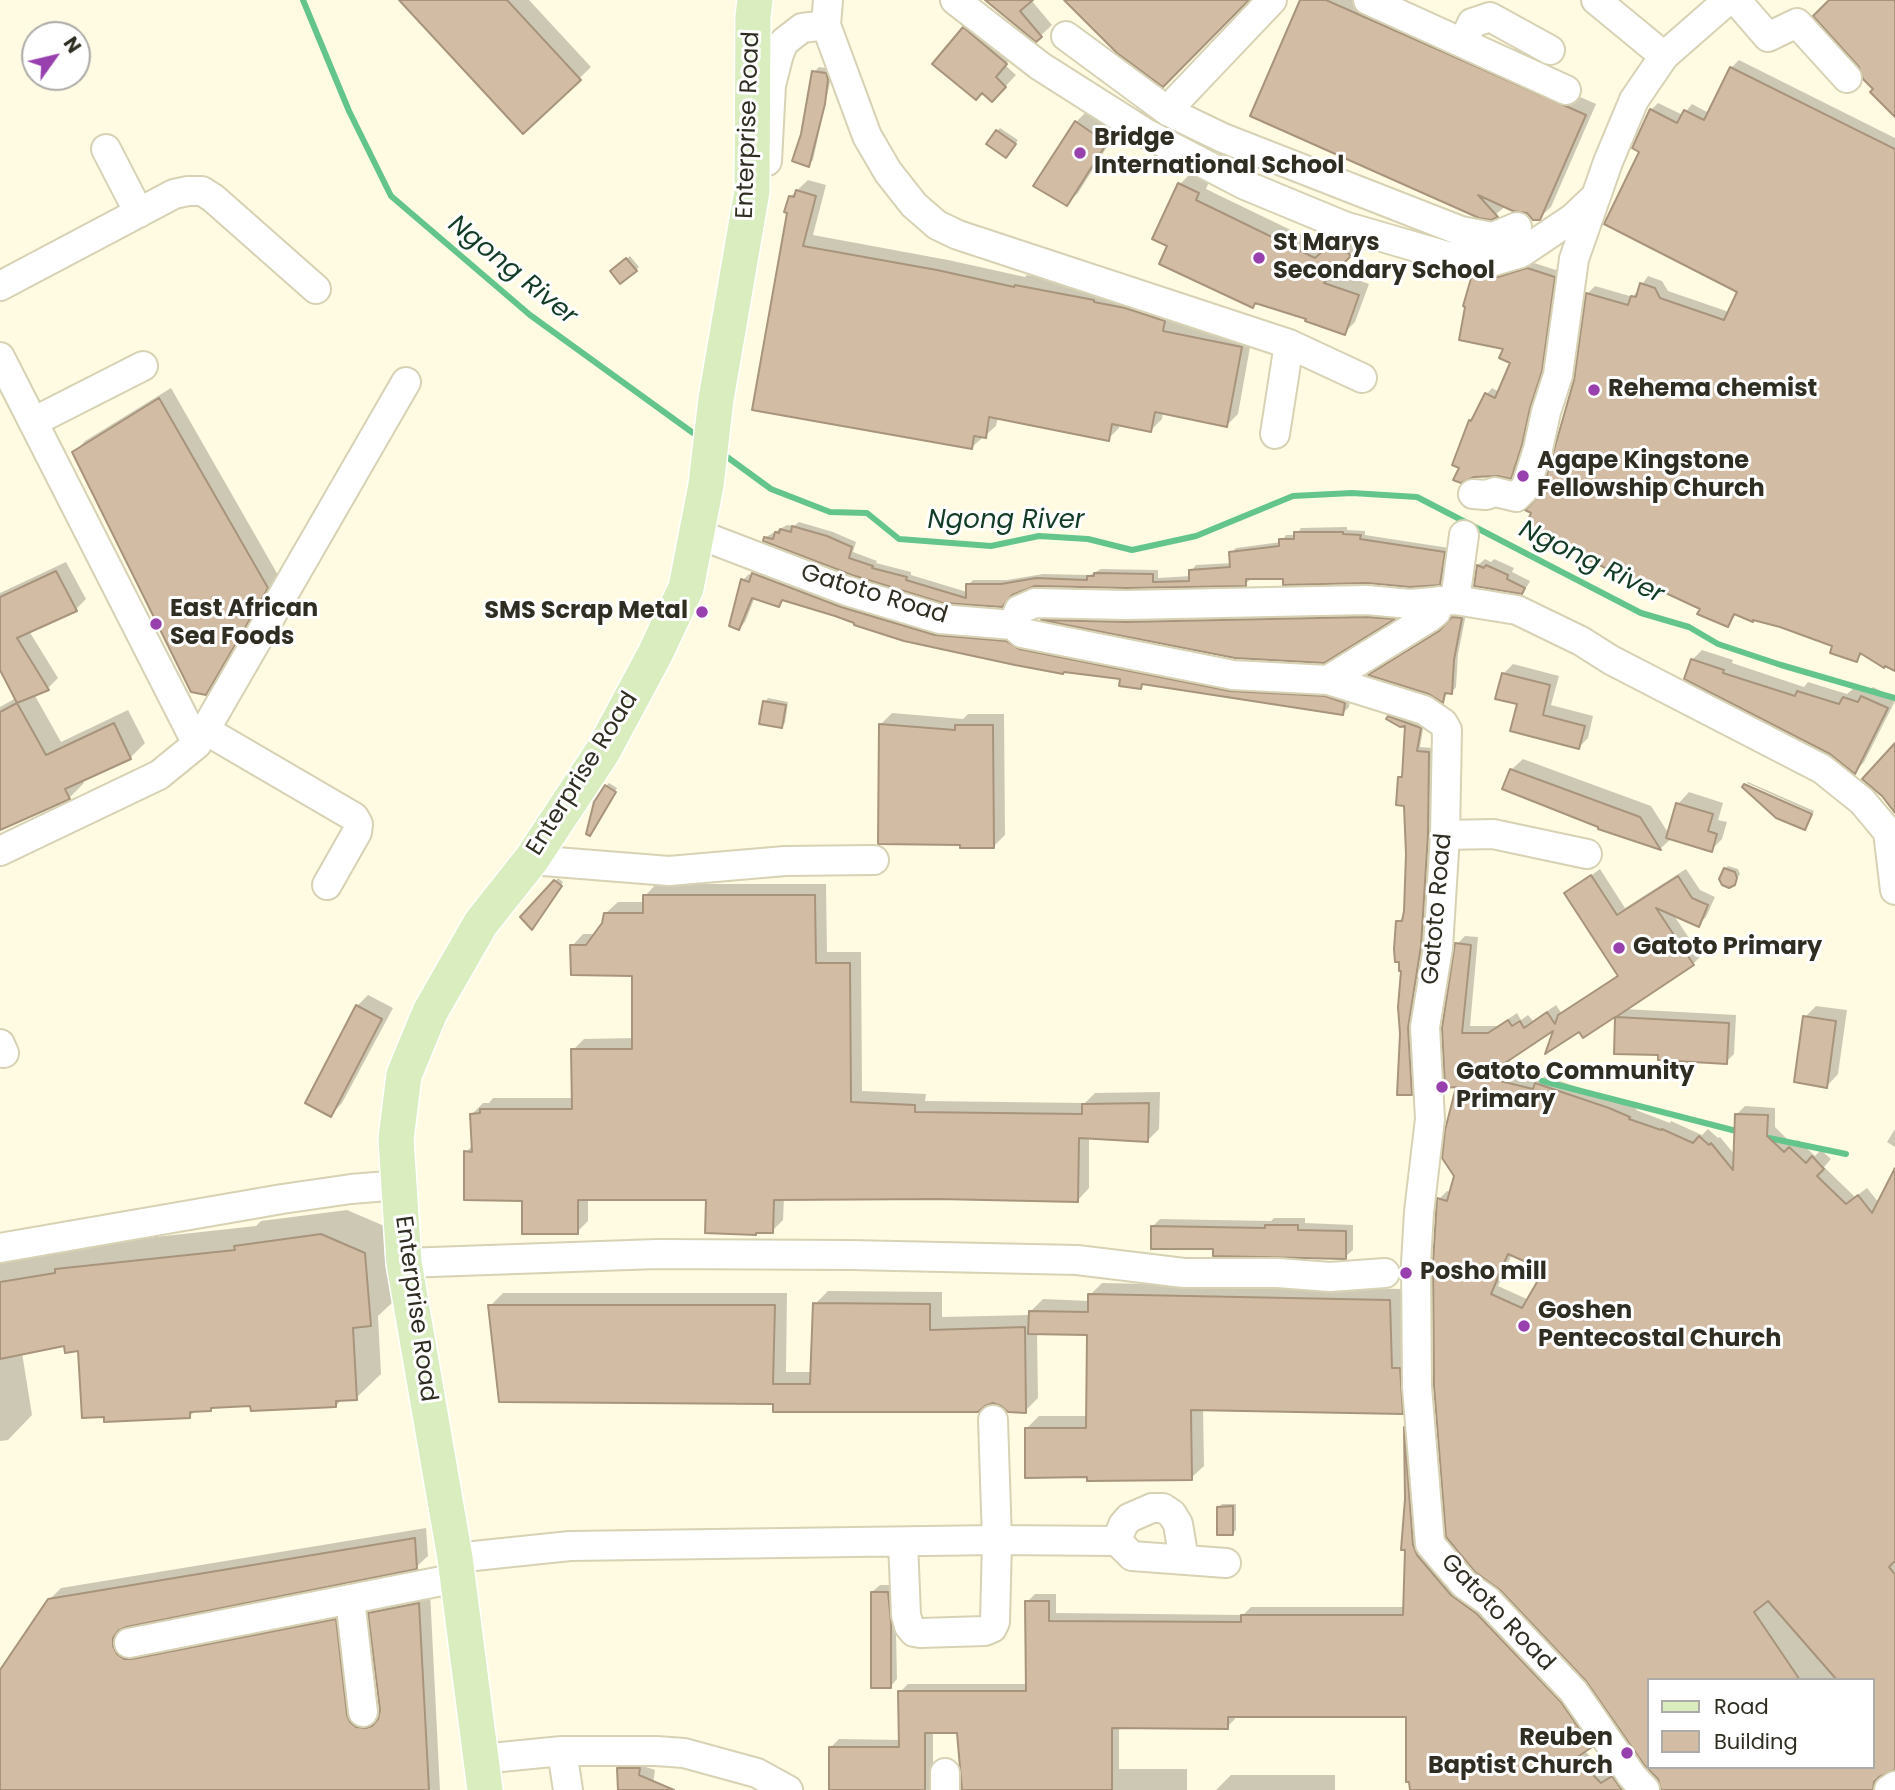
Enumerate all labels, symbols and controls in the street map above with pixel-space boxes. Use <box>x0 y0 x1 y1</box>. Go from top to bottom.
north arrow <box>21 21 91 91</box>
street label: Enterprise Road <box>731 31 767 219</box>
text: N <box>57 32 87 59</box>
place label: Bridge International School <box>1094 125 1344 181</box>
marker: Bridge International School <box>1072 145 1088 161</box>
water label: Ngong River <box>441 209 583 333</box>
place label: St Marys Secondary School <box>1273 230 1495 286</box>
marker: St Marys Secondary School <box>1251 250 1267 266</box>
place label: Rehema chemist <box>1608 376 1817 404</box>
marker: Rehema chemist <box>1586 382 1602 398</box>
place label: Agape Kingstone Fellowship Church <box>1537 448 1765 504</box>
marker: Agape Kingstone Fellowship Church <box>1515 468 1531 484</box>
water label: Ngong River <box>927 505 1085 537</box>
water label: Ngong River <box>1514 515 1668 611</box>
street label: Gatoto Road <box>797 559 951 631</box>
place label: East African Sea Foods <box>170 596 318 652</box>
place label: SMS Scrap Metal <box>484 598 688 626</box>
marker: SMS Scrap Metal <box>694 604 710 620</box>
marker: East African Sea Foods <box>148 616 164 632</box>
street label: Enterprise Road <box>521 687 645 861</box>
street label: Gatoto Road <box>1417 832 1459 986</box>
place label: Gatoto Primary <box>1633 934 1822 962</box>
marker: Gatoto Primary <box>1611 940 1627 956</box>
place label: Gatoto Community Primary <box>1456 1059 1694 1115</box>
marker: Gatoto Community Primary <box>1434 1079 1450 1095</box>
street label: Enterprise Road <box>388 1214 442 1404</box>
place label: Posho mill <box>1420 1259 1547 1287</box>
marker: Posho mill <box>1398 1265 1414 1281</box>
place label: Goshen Pentecostal Church <box>1538 1298 1781 1354</box>
marker: Goshen Pentecostal Church <box>1516 1318 1532 1334</box>
street label: Gatoto Road <box>1434 1548 1560 1678</box>
legend <box>1646 1678 1874 1769</box>
text: Road <box>1714 1692 1769 1721</box>
place label: Reuben Baptist Church <box>1428 1725 1613 1781</box>
text: Building <box>1714 1727 1798 1756</box>
marker: Reuben Baptist Church <box>1619 1745 1635 1761</box>

